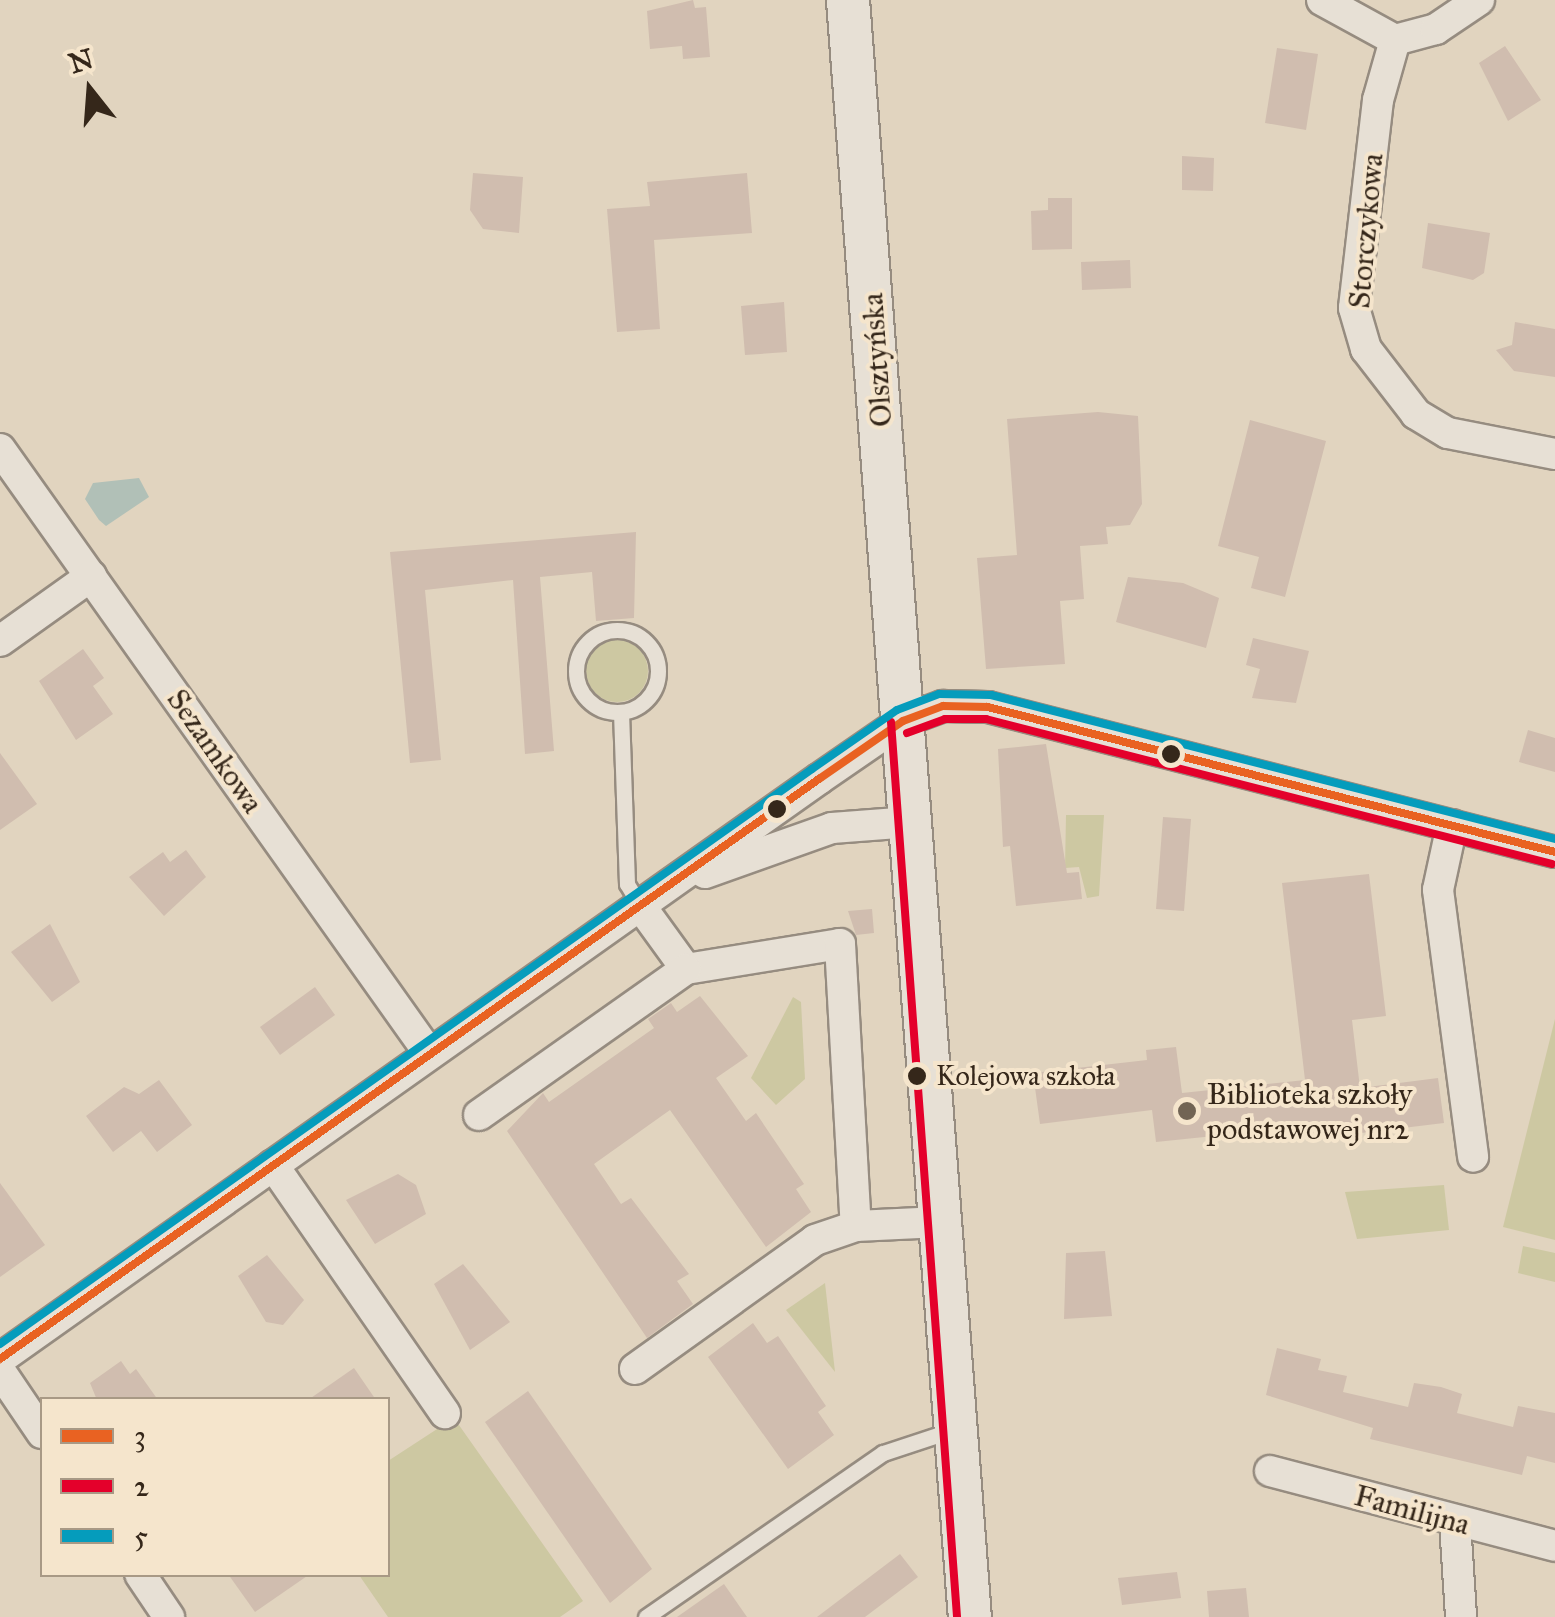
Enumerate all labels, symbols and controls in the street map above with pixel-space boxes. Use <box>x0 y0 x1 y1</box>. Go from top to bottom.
north arrow <box>40 40 140 140</box>
text: N <box>65 41 98 81</box>
street label: Storczykowa <box>1341 152 1391 310</box>
street label: Olsztyńska <box>854 292 900 428</box>
street label: Sezamkowa <box>159 682 271 820</box>
unlabelled marker <box>1161 744 1181 764</box>
unlabelled marker <box>767 799 787 819</box>
place label: Kolejowa szkoła <box>936 1059 1115 1093</box>
marker: Kolejowa szkoła <box>907 1066 927 1086</box>
place label: Biblioteka szkoły podstawowej nr2 <box>1207 1076 1412 1146</box>
marker: Biblioteka szkoły podstawowej nr2 <box>1176 1100 1198 1122</box>
legend <box>40 1397 390 1577</box>
text: 3 <box>134 1418 146 1454</box>
text: 2 <box>134 1468 149 1504</box>
street label: Familijna <box>1351 1477 1473 1543</box>
text: 5 <box>134 1518 148 1554</box>

